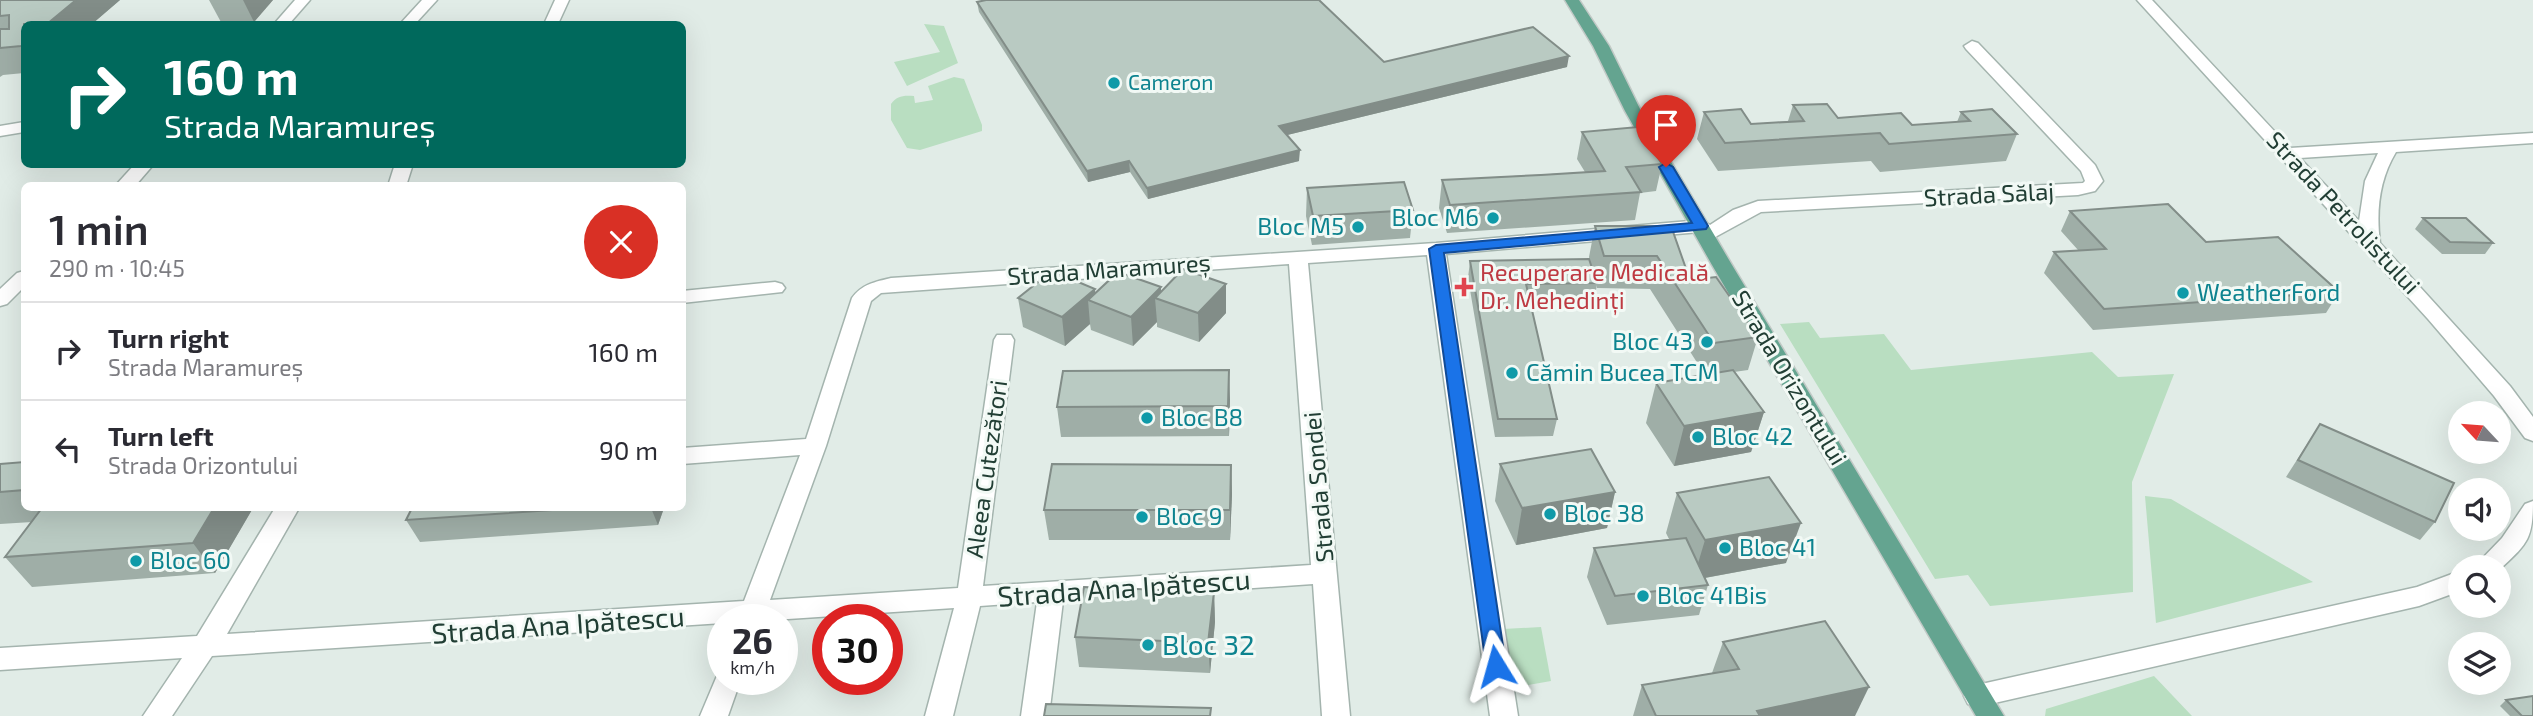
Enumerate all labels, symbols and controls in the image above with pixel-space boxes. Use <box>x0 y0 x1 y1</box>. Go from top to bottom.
text: 160 m <box>164 46 299 105</box>
icon: right <box>49 49 140 140</box>
place label: Cameron <box>1128 69 1213 94</box>
marker: Cameron <box>1106 75 1122 91</box>
pin <box>1636 95 1696 167</box>
text: Strada Maramureș <box>164 106 436 144</box>
icon: arrive <box>1647 106 1685 144</box>
street label: Strada Petrolistului <box>2261 125 2427 299</box>
street label: Strada Sălaj <box>1923 176 2055 211</box>
place label: Bloc M6 <box>1391 202 1479 231</box>
text: 1 min <box>49 203 149 253</box>
button: close <box>584 205 658 279</box>
marker: Bloc M6 <box>1485 210 1501 226</box>
place label: Bloc M5 <box>1257 211 1344 240</box>
marker: Bloc M5 <box>1350 219 1366 235</box>
street label: Strada Maramureș <box>1006 247 1212 292</box>
text: 290 m · 10:45 <box>49 254 185 282</box>
place label: Recuperare Medicală Dr. Mehedinți <box>1480 257 1709 316</box>
marker: Recuperare Medicală Dr. Mehedinți <box>1454 277 1474 297</box>
place label: WeatherFord <box>2197 277 2340 306</box>
street label: Strada Orizontului <box>1727 285 1854 470</box>
marker: WeatherFord <box>2175 285 2191 301</box>
text: Turn right <box>108 322 229 353</box>
place label: Bloc 43 <box>1612 326 1693 355</box>
icon: right <box>49 332 87 370</box>
marker: Bloc 43 <box>1699 334 1715 350</box>
text: 160 m <box>589 336 658 367</box>
text: Strada Maramureș <box>108 353 303 381</box>
place label: Cămin Bucea TCM <box>1526 357 1718 386</box>
marker: Cămin Bucea TCM <box>1504 365 1520 381</box>
street label: Aleea Cutezători <box>959 378 1012 560</box>
north arrow <box>2448 401 2511 464</box>
map controls <box>2448 401 2511 695</box>
place label: Bloc B8 <box>1161 402 1243 431</box>
marker: Bloc B8 <box>1139 410 1155 426</box>
street label: Strada Sondei <box>1296 411 1339 564</box>
text: Turn left <box>108 420 214 451</box>
place label: Bloc 42 <box>1712 421 1793 450</box>
marker: Bloc 42 <box>1690 429 1706 445</box>
icon: left <box>49 430 87 468</box>
text: 90 m <box>599 434 658 465</box>
text: Strada Orizontului <box>108 451 298 479</box>
button: sound <box>2448 478 2511 541</box>
place label: Bloc 38 <box>1564 498 1645 527</box>
place label: Bloc 9 <box>1156 501 1222 530</box>
marker: Bloc 38 <box>1542 506 1558 522</box>
marker: Bloc 9 <box>1134 509 1150 525</box>
place label: Bloc 41 <box>1739 532 1816 561</box>
marker: Bloc 41 <box>1717 540 1733 556</box>
place label: Bloc 60 <box>150 545 231 574</box>
marker: Bloc 60 <box>128 553 144 569</box>
button: search <box>2448 555 2511 618</box>
street label: Strada Ana Ipătescu <box>996 561 1252 613</box>
place label: Bloc 41Bis <box>1657 580 1767 609</box>
marker: Bloc 41Bis <box>1635 588 1651 604</box>
street label: Strada Ana Ipătescu <box>430 598 686 650</box>
speed limit sign: 30 <box>812 604 903 695</box>
text: 26 <box>732 619 773 661</box>
place label: Bloc 32 <box>1162 627 1255 661</box>
position arrow <box>1459 629 1533 703</box>
button: layers <box>2448 632 2511 695</box>
marker: Bloc 32 <box>1140 637 1156 653</box>
text: km/h <box>730 656 775 678</box>

